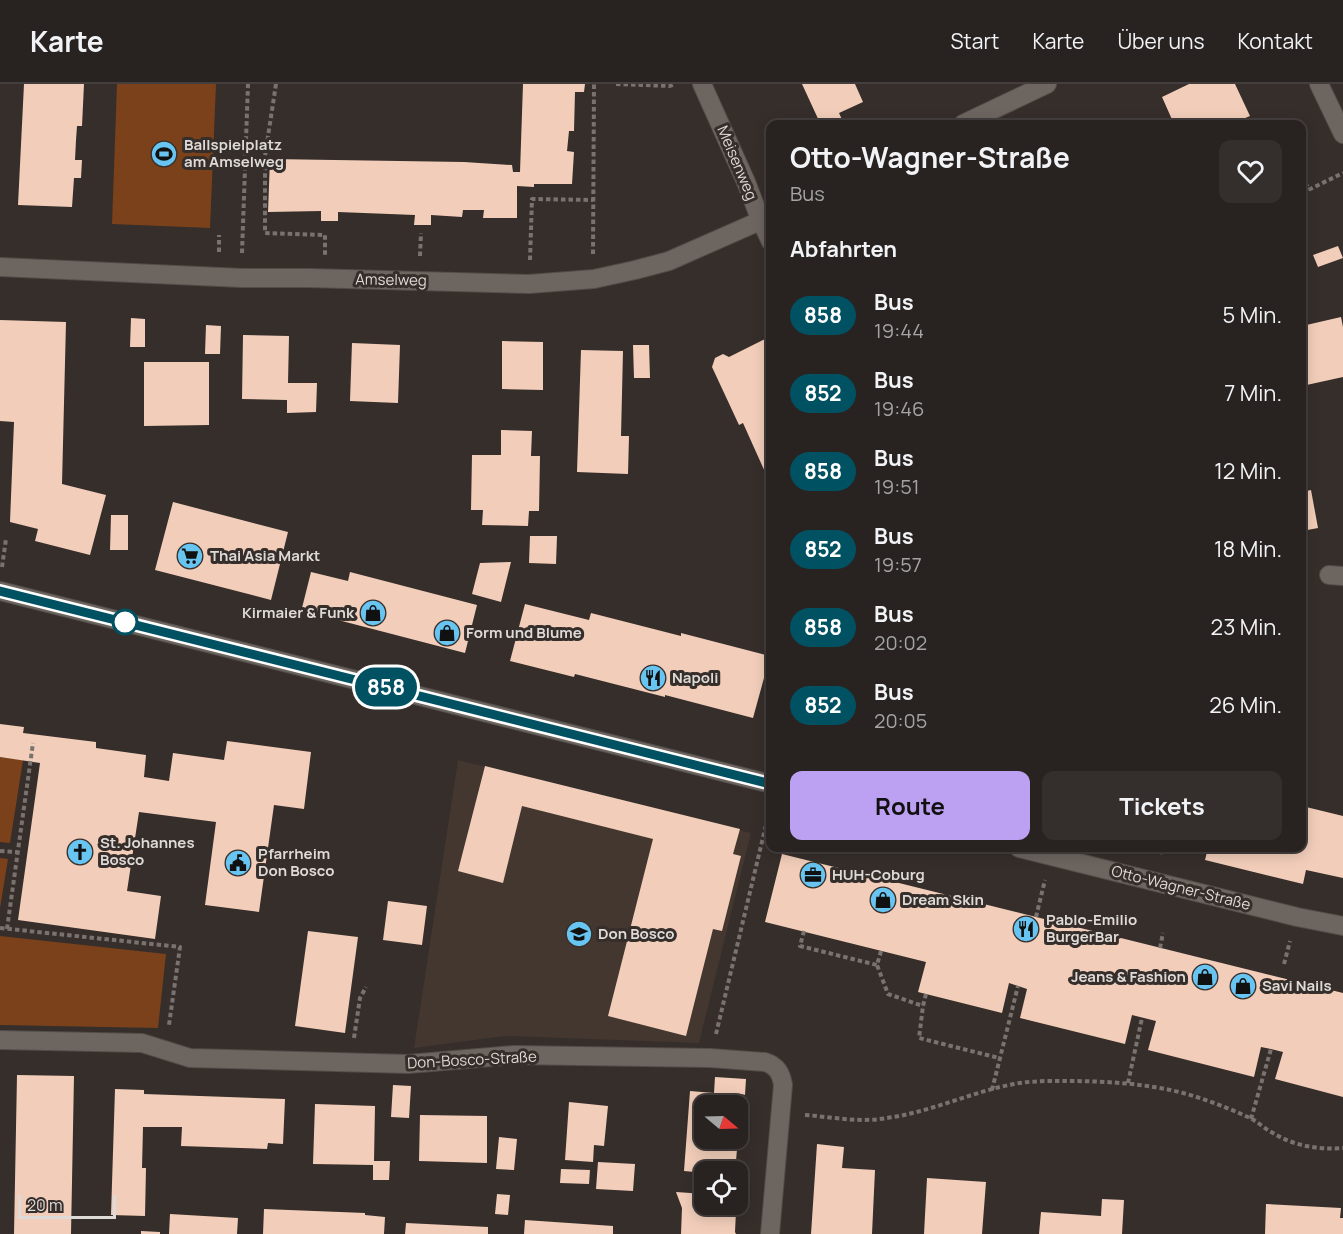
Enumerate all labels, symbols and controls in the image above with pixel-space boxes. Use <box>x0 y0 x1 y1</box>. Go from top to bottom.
text: Karte <box>30 22 104 60</box>
text: Start <box>950 27 999 55</box>
text: Karte <box>1032 27 1084 55</box>
text: Über uns <box>1117 27 1205 55</box>
text: Kontakt <box>1238 27 1313 55</box>
street label: Meisenweg <box>712 122 763 203</box>
place label: Ballspielplatz am Amselweg <box>184 134 284 172</box>
text: Otto-Wagner-Straße <box>790 138 1070 176</box>
sports icon: Ballspielplatz am Amselweg <box>149 139 179 169</box>
button: heart <box>1219 140 1282 203</box>
text: Bus <box>790 180 825 207</box>
text: Abfahrten <box>790 234 897 264</box>
street label: Amselweg <box>355 268 427 291</box>
text: Bus <box>874 287 914 317</box>
text: 5 Min. <box>1223 300 1282 330</box>
text: 858 <box>804 301 842 329</box>
text: 19:44 <box>874 317 924 344</box>
text: Bus <box>874 365 914 395</box>
text: 7 Min. <box>1224 378 1282 408</box>
text: 852 <box>804 379 842 407</box>
text: 19:46 <box>874 395 924 422</box>
text: Bus <box>874 443 914 473</box>
text: 12 Min. <box>1214 456 1282 486</box>
text: 858 <box>804 457 842 485</box>
text: 19:51 <box>874 473 920 500</box>
text: Bus <box>874 521 914 551</box>
text: 18 Min. <box>1214 534 1282 564</box>
text: 852 <box>804 535 842 563</box>
supermarket icon: Thai Asia Markt <box>175 541 205 571</box>
place label: Thai Asia Markt <box>210 545 320 566</box>
text: 19:57 <box>874 551 922 578</box>
shop icon: Kirmaier & Funk <box>358 598 388 628</box>
text: Bus <box>874 599 914 629</box>
place label: Kirmaier & Funk <box>242 602 355 623</box>
unlabelled marker <box>112 609 138 635</box>
text: 23 Min. <box>1211 612 1282 642</box>
text: 858 <box>804 613 842 641</box>
shop icon: Form und Blume <box>432 618 462 648</box>
place label: Form und Blume <box>466 622 582 643</box>
text: 20:02 <box>874 629 927 656</box>
restaurant icon: Napoli <box>638 663 668 693</box>
place label: Napoli <box>672 667 718 688</box>
line badge: 858 <box>352 668 420 706</box>
text: 858 <box>367 673 405 701</box>
text: Bus <box>874 677 914 707</box>
text: 26 Min. <box>1209 690 1282 720</box>
text: 852 <box>804 691 842 719</box>
text: 20:05 <box>874 707 927 734</box>
button: Route <box>790 771 1030 840</box>
button: Tickets <box>1042 771 1282 840</box>
place label: St. Johannes Bosco <box>100 832 195 870</box>
church icon: St. Johannes Bosco <box>65 837 95 867</box>
place label: Pfarrheim Don Bosco <box>258 843 335 881</box>
public building icon: Pfarrheim Don Bosco <box>223 848 253 878</box>
office icon: HUH-Coburg <box>798 860 828 890</box>
street label: Otto-Wagner-Straße <box>1109 860 1253 915</box>
place label: HUH-Coburg <box>832 864 925 885</box>
shop icon: Dream Skin <box>868 885 898 915</box>
place label: Dream Skin <box>902 889 984 910</box>
place label: Pablo-Emilio BurgerBar <box>1046 909 1137 947</box>
restaurant icon: Pablo-Emilio BurgerBar <box>1011 914 1041 944</box>
school or university icon: Don Bosco <box>564 919 594 949</box>
place label: Don Bosco <box>598 923 675 944</box>
shop icon: Jeans & Fashion <box>1190 962 1220 992</box>
place label: Jeans & Fashion <box>1071 966 1186 987</box>
shop icon: Savi Nails <box>1228 971 1258 1001</box>
place label: Savi Nails <box>1262 975 1332 996</box>
street label: Don-Bosco-Straße <box>407 1046 538 1073</box>
north arrow <box>694 1095 748 1149</box>
map controls <box>694 1095 748 1215</box>
button: locate <box>694 1161 748 1215</box>
scale bar <box>18 1192 116 1220</box>
text: 20 m <box>27 1194 63 1216</box>

